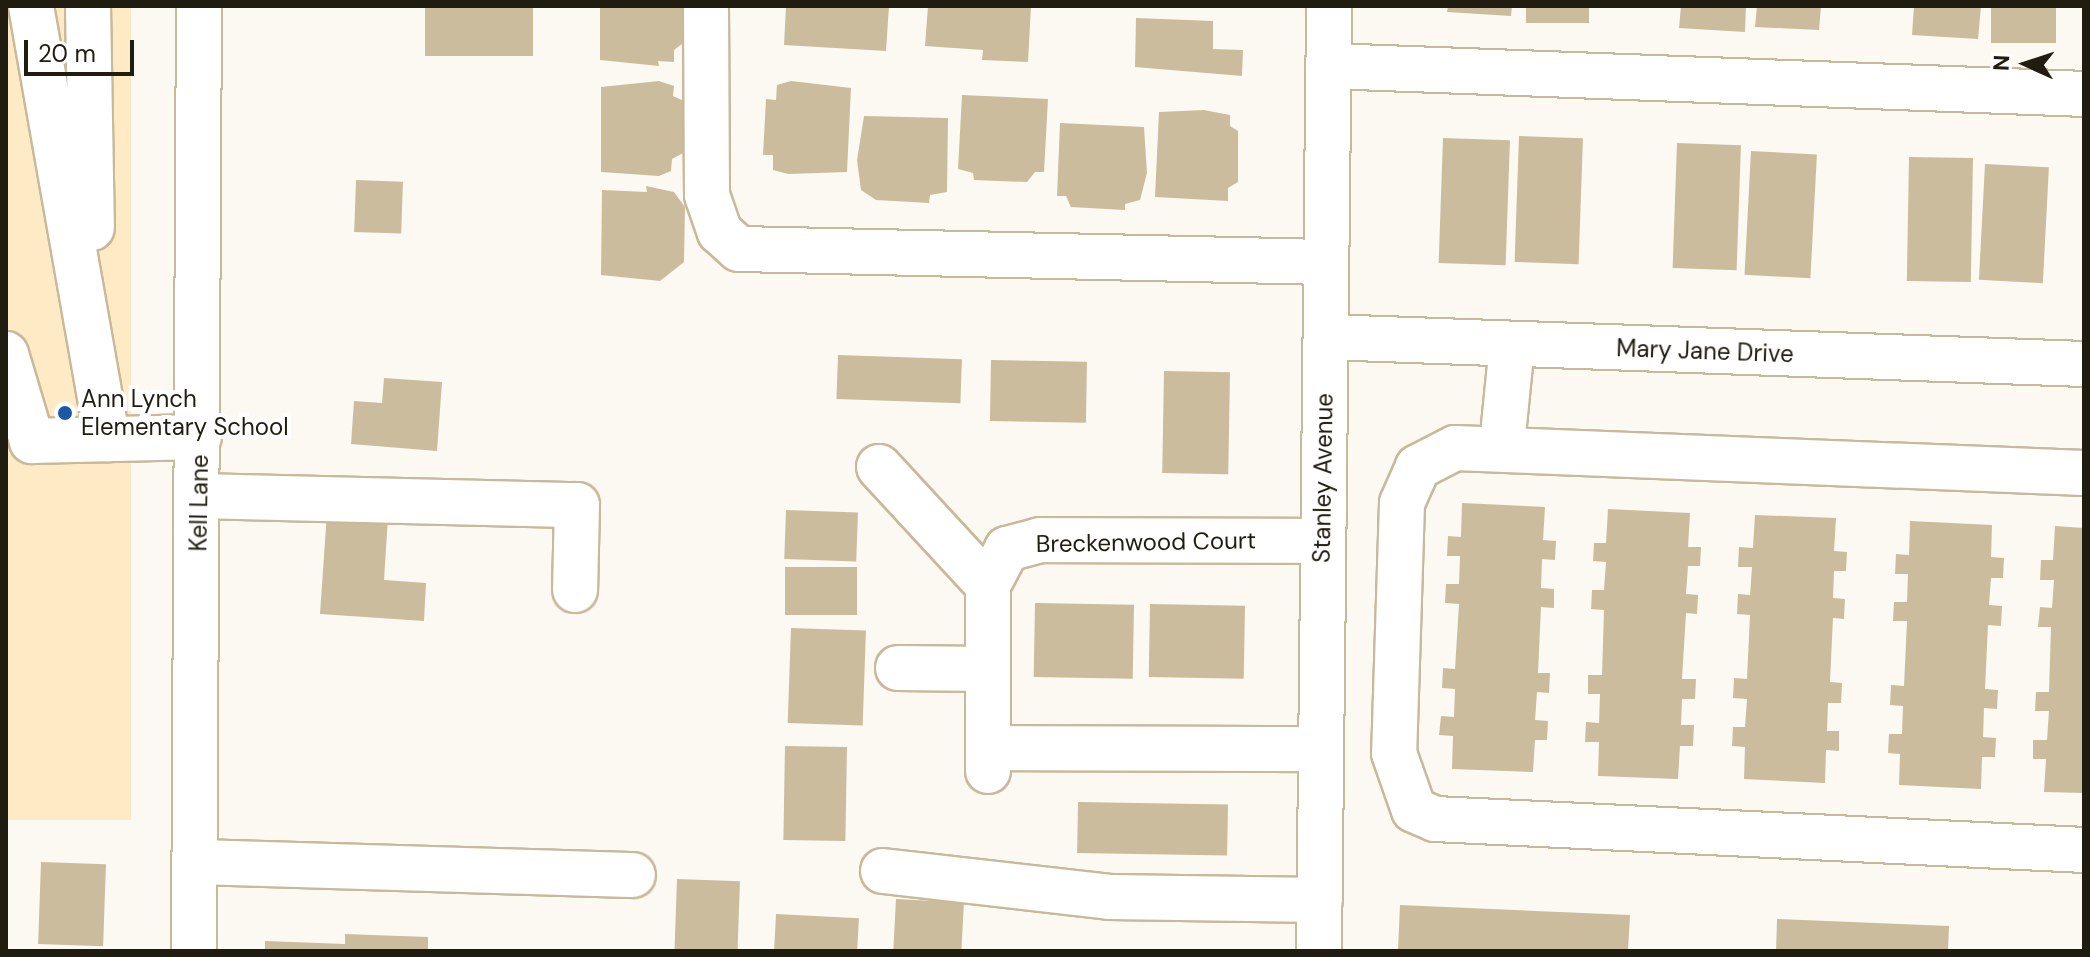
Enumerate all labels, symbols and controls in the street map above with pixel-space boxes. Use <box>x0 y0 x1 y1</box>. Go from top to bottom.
scale bar <box>28 24 138 74</box>
north arrow <box>1986 24 2066 104</box>
text: 20 m <box>38 38 96 69</box>
text: N <box>1987 54 2016 71</box>
street label: Mary Jane Drive <box>1616 334 1794 368</box>
place label: Ann Lynch Elementary School <box>81 385 289 441</box>
street label: Stanley Avenue <box>1307 393 1339 563</box>
marker: Ann Lynch Elementary School <box>56 404 74 422</box>
street label: Kell Lane <box>184 454 214 552</box>
street label: Breckenwood Court <box>1036 526 1256 558</box>

